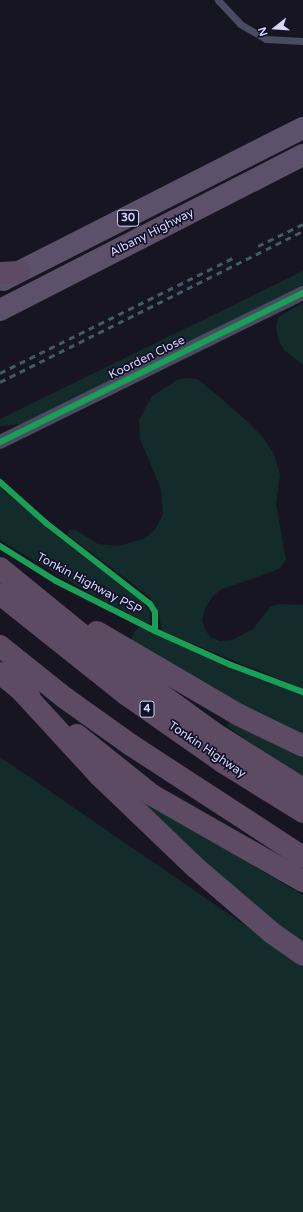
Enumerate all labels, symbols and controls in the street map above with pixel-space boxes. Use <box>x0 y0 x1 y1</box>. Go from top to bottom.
north arrow <box>255 8 295 48</box>
text: N <box>256 26 271 38</box>
street label: Albany Highway <box>108 206 196 260</box>
road number: 30 <box>117 209 139 227</box>
street label: Koorden Close <box>107 333 187 383</box>
street label: Tonkin Highway PSP <box>34 550 144 618</box>
road number: 4 <box>139 700 155 718</box>
street label: Tonkin Highway <box>166 719 248 781</box>

